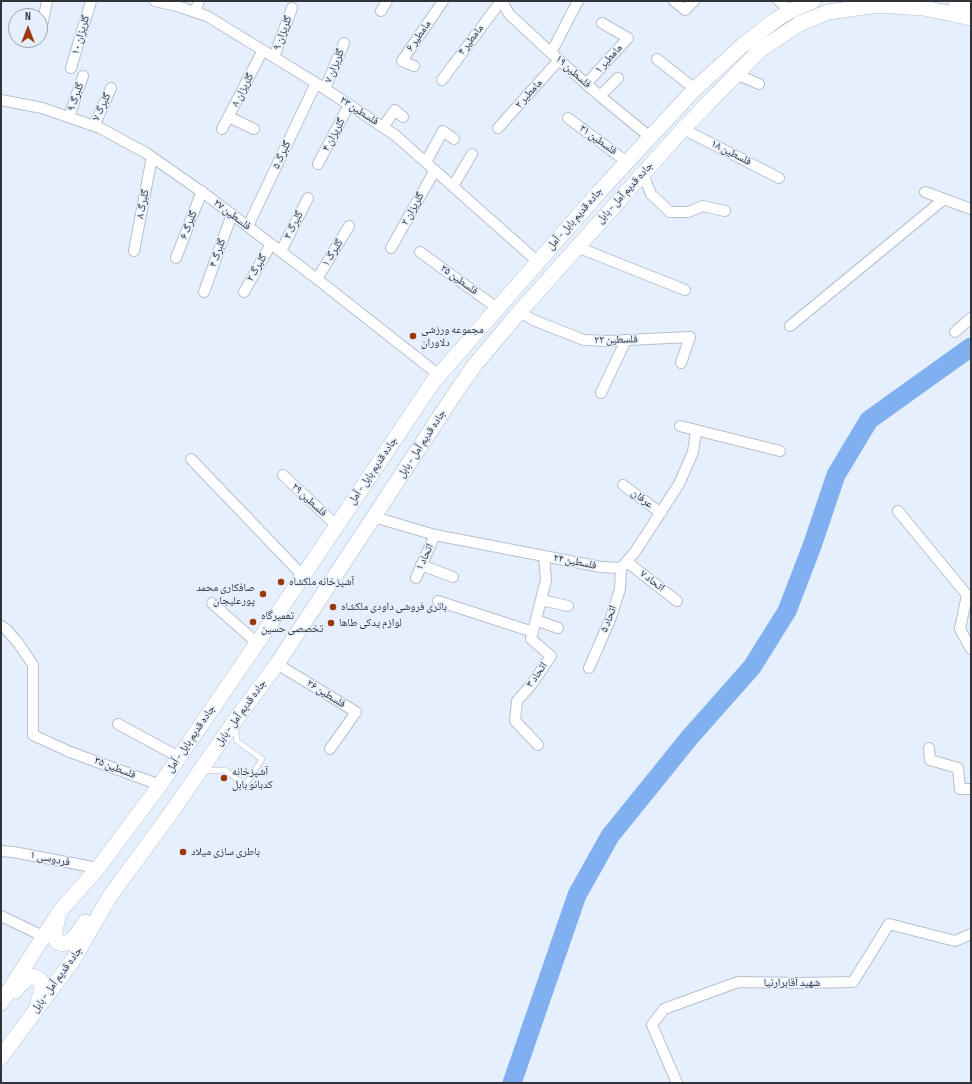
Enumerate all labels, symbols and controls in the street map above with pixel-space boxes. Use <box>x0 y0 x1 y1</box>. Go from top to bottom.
north arrow <box>8 8 48 48</box>
text: N <box>25 10 31 23</box>
street label: گلریزان ۱۰ <box>69 14 93 56</box>
street label: گلریزان ۹ <box>271 14 295 52</box>
street label: مامطیر ۶ <box>404 18 434 54</box>
street label: مامطیر ۴ <box>455 22 487 58</box>
street label: مامطیر ۱ <box>592 42 626 76</box>
street label: گلریزان ۷ <box>322 47 348 85</box>
street label: فلسطین ۱۹ <box>552 53 594 91</box>
street label: گلریزان ۸ <box>229 71 257 109</box>
street label: مامطیر ۲ <box>512 77 546 111</box>
street label: گلبرگ ۹ <box>65 81 87 113</box>
street label: گلبرگ ۷ <box>90 91 114 123</box>
street label: فلسطین ۲۳ <box>337 94 381 128</box>
street label: گلریزان ۴ <box>320 116 348 154</box>
street label: فلسطین ۲۱ <box>577 122 619 158</box>
street label: فلسطین ۱۸ <box>709 137 753 169</box>
street label: گلبرگ ۵ <box>270 139 294 171</box>
street label: جاده قدیم آمل - بابل <box>594 159 656 227</box>
street label: جاده قدیم بابل - آمل <box>544 185 606 253</box>
street label: گلبرگ ۸ <box>134 188 152 220</box>
street label: گلریزان ۲ <box>399 190 427 228</box>
street label: فلسطین ۲۷ <box>211 197 253 233</box>
street label: گلبرگ ۶ <box>178 209 200 241</box>
street label: گلبرگ ۳ <box>281 209 307 241</box>
street label: گلبرگ ۴ <box>207 237 229 269</box>
street label: گلبرگ ۱ <box>320 237 346 269</box>
street label: گلبرگ ۲ <box>244 252 270 284</box>
street label: فلسطین ۲۵ <box>438 262 480 298</box>
place label: مجموعه ورزشی دلاوران <box>421 323 484 349</box>
marker: مجموعه ورزشی دلاوران <box>408 331 418 341</box>
street label: فلسطین ۲۲ <box>594 333 638 347</box>
street label: جاده قدیم آمل - بابل <box>395 407 449 481</box>
street label: جاده قدیم بابل - آمل <box>346 435 400 507</box>
street label: فلسطین ۲۹ <box>289 480 329 520</box>
street label: عرفان <box>629 487 655 511</box>
street label: اتحاد ۱ <box>413 542 437 572</box>
street label: فلسطین ۲۴ <box>552 551 598 573</box>
street label: اتحاد ۷ <box>637 567 667 595</box>
place label: آشپزخانه ملکشاه <box>289 575 354 589</box>
marker: آشپزخانه ملکشاه <box>276 577 286 587</box>
place label: صافکاری محمد پورعلیجان <box>196 581 255 607</box>
marker: صافکاری محمد پورعلیجان <box>258 589 268 599</box>
place label: باتری فروشی داودی ملکشاه <box>341 600 447 614</box>
marker: باتری فروشی داودی ملکشاه <box>328 602 338 612</box>
street label: اتحاد ۵ <box>598 604 620 634</box>
place label: تعمیرگاه تخصصی حسین <box>261 609 323 635</box>
place label: لوازم یدکی طاها <box>339 616 402 630</box>
marker: تعمیرگاه تخصصی حسین <box>248 617 258 627</box>
marker: لوازم یدکی طاها <box>326 618 336 628</box>
street label: اتحاد ۳ <box>524 660 550 690</box>
street label: جاده قدیم آمل - بابل <box>213 677 269 749</box>
street label: فلسطين ٢۶ <box>304 677 348 711</box>
street label: جاده قدیم بابل - آمل <box>164 703 218 775</box>
street label: فلسطین ۳۵ <box>92 754 138 782</box>
place label: آشپزخانه کدبانو بابل <box>232 765 273 791</box>
marker: آشپزخانه کدبانو بابل <box>219 773 229 783</box>
place label: باطری سازی میلاد <box>191 845 260 859</box>
marker: باطری سازی میلاد <box>178 847 188 857</box>
street label: فردوسی ۱ <box>29 849 71 869</box>
street label: جاده قدیم آمل - بابل <box>29 944 85 1016</box>
street label: شهید آقابرارنیا <box>764 976 820 990</box>

